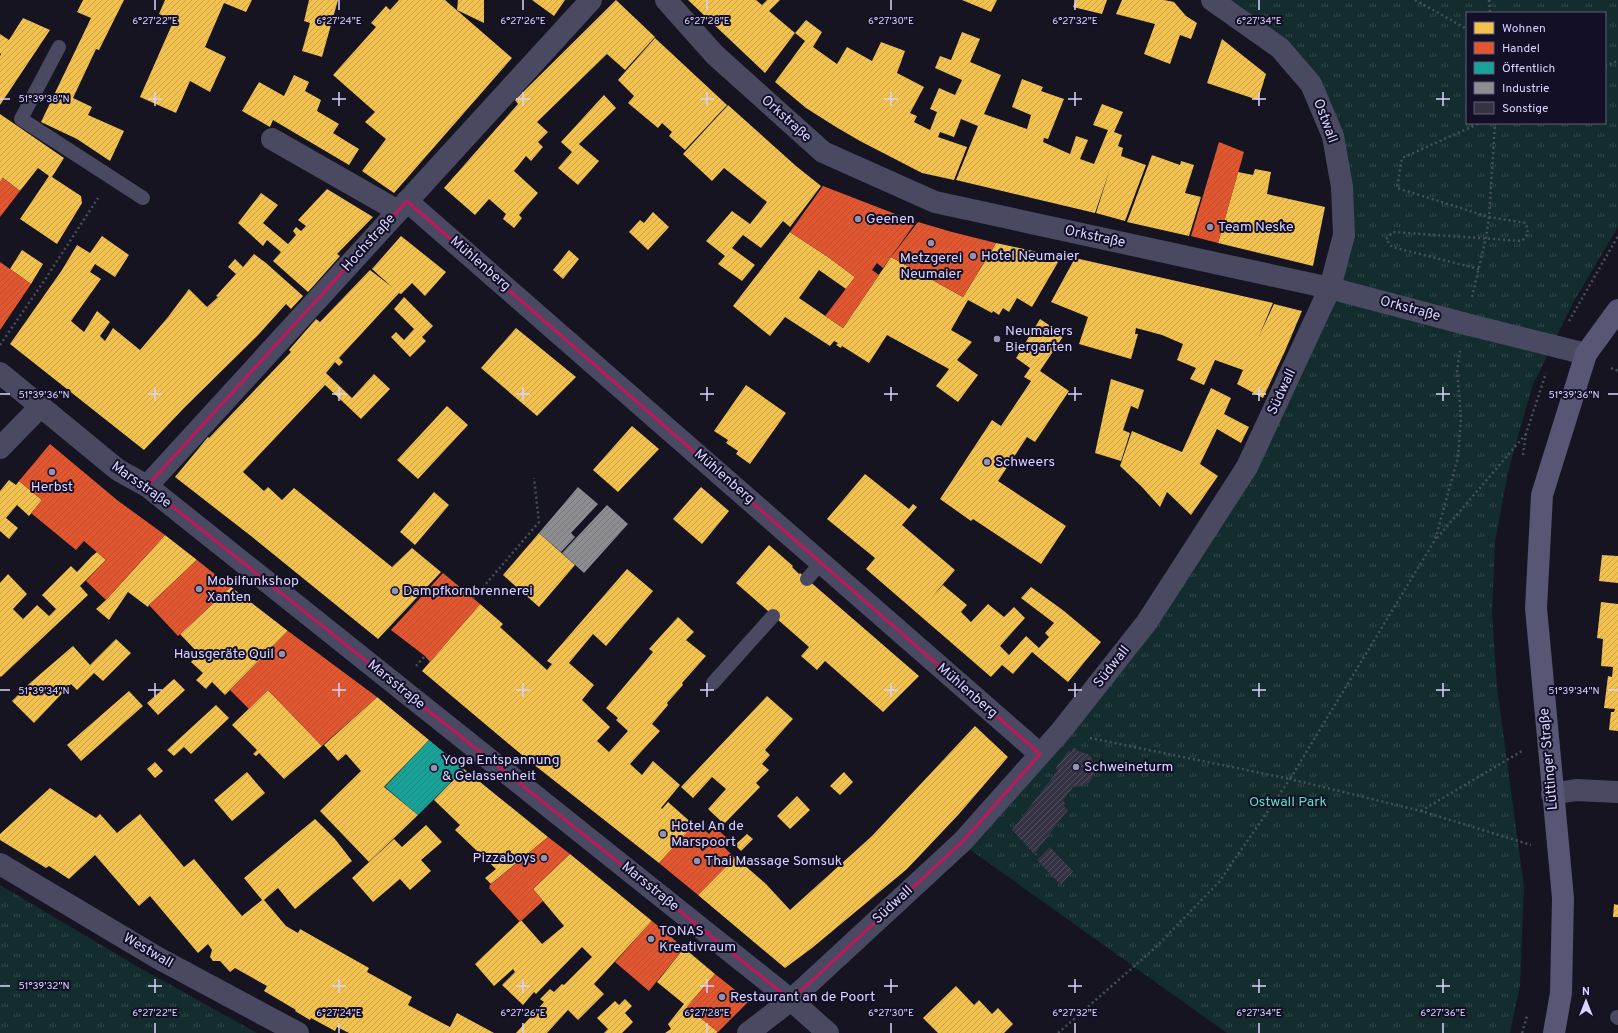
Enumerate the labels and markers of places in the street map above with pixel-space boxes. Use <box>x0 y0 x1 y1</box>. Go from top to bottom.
place label: Geenen <box>866 211 915 228</box>
marker: Geenen <box>853 214 863 224</box>
place label: Team Neske <box>1218 219 1294 236</box>
marker: Team Neske <box>1205 222 1215 232</box>
marker: Metzgerei Neumaier <box>926 238 936 248</box>
place label: Hotel Neumaier <box>981 248 1080 265</box>
place label: Metzgerei Neumaier <box>900 250 962 283</box>
marker: Hotel Neumaier <box>968 251 978 261</box>
place label: Neumaiers Biergarten <box>1005 323 1073 356</box>
marker: Neumaiers Biergarten <box>992 334 1002 344</box>
place label: Schweers <box>995 454 1055 471</box>
marker: Schweers <box>982 457 992 467</box>
marker: Herbst <box>47 467 57 477</box>
place label: Herbst <box>31 479 73 496</box>
place label: Mobilfunkshop Xanten <box>207 573 299 606</box>
place label: Dampfkornbrennerei <box>403 583 533 600</box>
marker: Mobilfunkshop Xanten <box>194 584 204 594</box>
marker: Dampfkornbrennerei <box>390 586 400 596</box>
place label: Hausgeräte Quil <box>174 646 274 663</box>
marker: Hausgeräte Quil <box>277 649 287 659</box>
place label: Yoga Entspannung & Gelassenheit <box>442 752 560 785</box>
place label: Schweineturm <box>1084 759 1173 776</box>
marker: Schweineturm <box>1071 762 1081 772</box>
marker: Yoga Entspannung & Gelassenheit <box>429 763 439 773</box>
place label: Hotel An de Marspoort <box>671 818 744 851</box>
marker: Hotel An de Marspoort <box>658 829 668 839</box>
place label: Pizzaboys <box>473 850 536 867</box>
marker: Pizzaboys <box>539 853 549 863</box>
place label: Thai Massage Somsuk <box>705 853 842 870</box>
marker: Thai Massage Somsuk <box>692 856 702 866</box>
place label: TONAS Kreativraum <box>659 923 736 956</box>
marker: TONAS Kreativraum <box>646 934 656 944</box>
place label: Restaurant an de Poort <box>730 989 875 1006</box>
marker: Restaurant an de Poort <box>717 992 727 1002</box>

